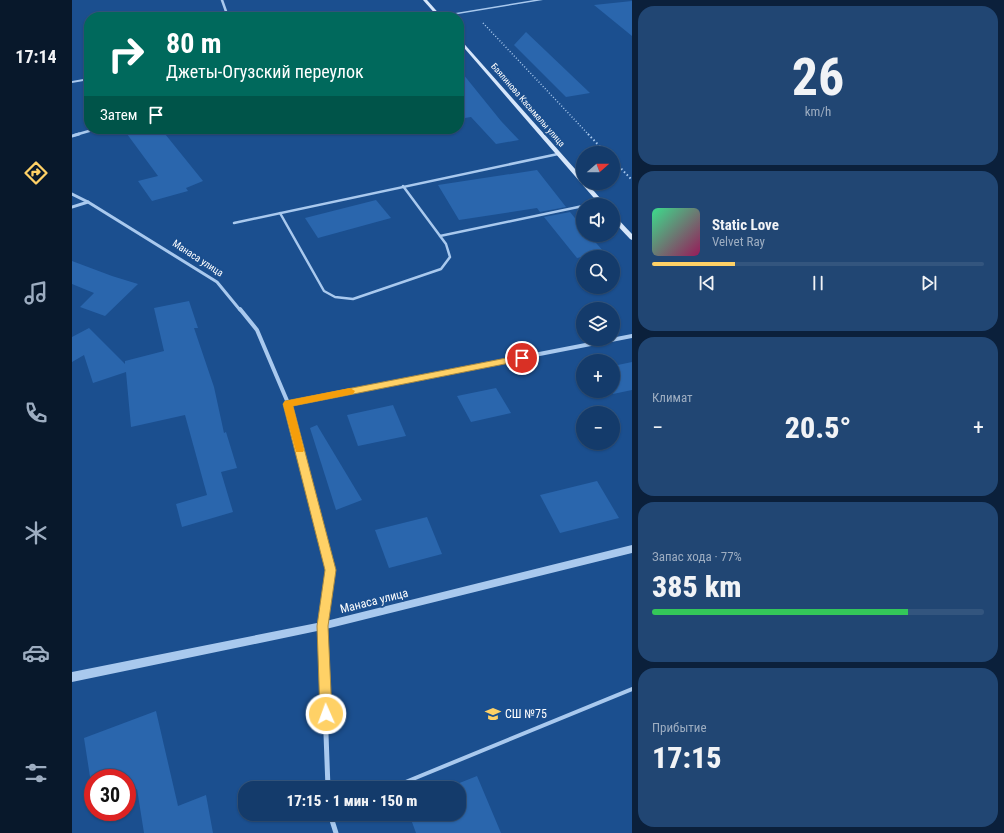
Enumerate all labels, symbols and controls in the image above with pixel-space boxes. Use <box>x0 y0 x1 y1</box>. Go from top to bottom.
text: 80 m <box>166 27 222 60</box>
icon: right <box>100 28 152 80</box>
text: 17:14 <box>15 46 57 67</box>
text: 26 <box>792 47 844 108</box>
text: Джеты-Огузский переулок <box>166 61 364 82</box>
street label: Баялинова Касымалы улица <box>489 61 567 149</box>
icon: arrive <box>145 104 167 126</box>
text: km/h <box>805 104 831 119</box>
text: Затем <box>100 106 137 124</box>
north arrow <box>576 146 620 190</box>
map controls <box>576 146 620 450</box>
icon: directions <box>22 159 50 187</box>
button: sound <box>576 198 620 242</box>
text: Static Love <box>712 216 779 234</box>
text: Velvet Ray <box>712 234 765 249</box>
street label: Манаса улица <box>171 238 226 279</box>
button: search <box>576 250 620 294</box>
icon: previous <box>696 272 718 294</box>
icon: pause <box>807 272 829 294</box>
icon: next <box>918 272 940 294</box>
icon: music <box>22 279 50 307</box>
button: layers <box>576 302 620 346</box>
pin <box>505 341 539 375</box>
icon: arrive <box>511 347 533 369</box>
button: + <box>576 354 620 398</box>
text: Климат <box>652 390 693 405</box>
icon: phone <box>22 399 50 427</box>
button: − <box>576 406 620 450</box>
text: 20.5° <box>785 410 851 445</box>
text: − <box>652 415 663 440</box>
text: + <box>973 415 984 440</box>
icon: climate <box>22 519 50 547</box>
text: Запас хода · 77% <box>652 549 742 564</box>
text: 385 km <box>652 569 741 604</box>
street label: Манаса улица <box>338 586 410 616</box>
icon: car <box>22 639 50 667</box>
position arrow <box>305 693 347 735</box>
school or university icon: СШ №75 <box>484 705 502 723</box>
place label: СШ №75 <box>505 707 547 721</box>
text: Прибытие <box>652 720 707 735</box>
text: 17:15 <box>652 740 721 775</box>
icon: filters <box>22 759 50 787</box>
speed limit sign: 30 <box>84 769 136 821</box>
text: 17:15 · 1 мин · 150 m <box>287 792 417 810</box>

